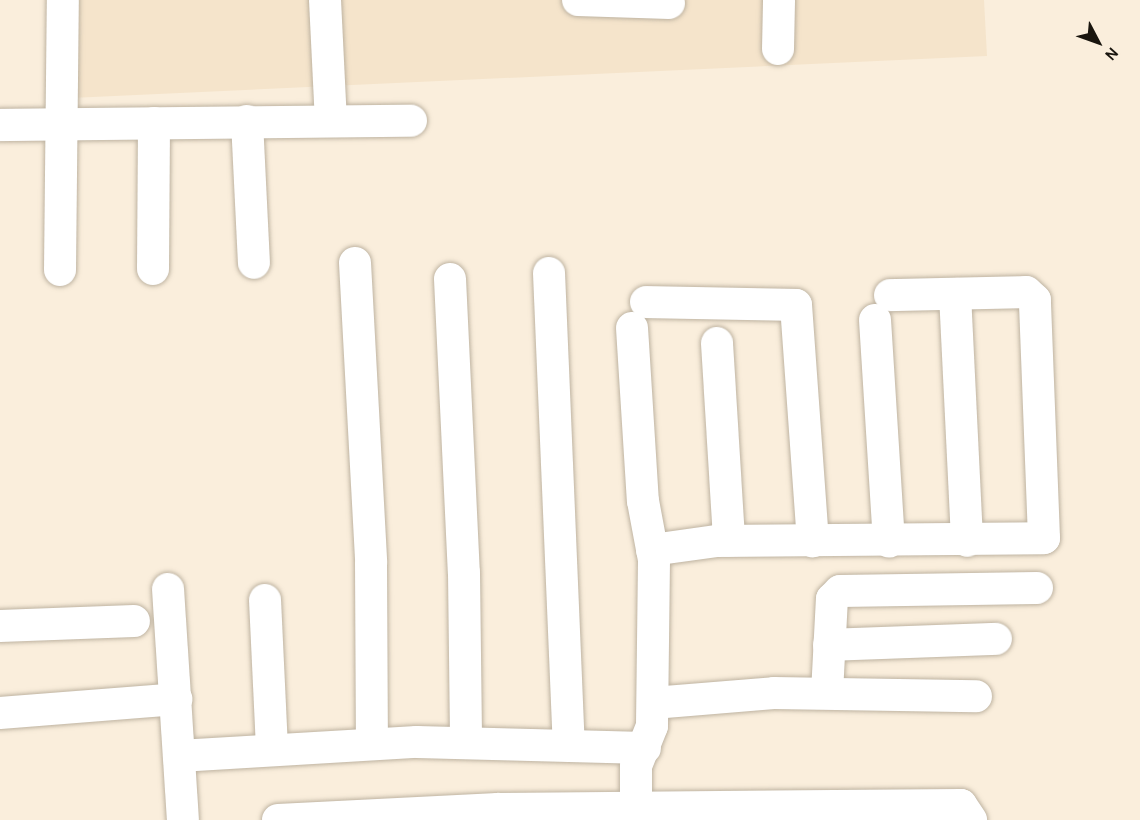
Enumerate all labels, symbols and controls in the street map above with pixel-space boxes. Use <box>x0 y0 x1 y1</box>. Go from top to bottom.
north arrow <box>1068 12 1128 72</box>
text: N <box>1101 44 1123 65</box>

